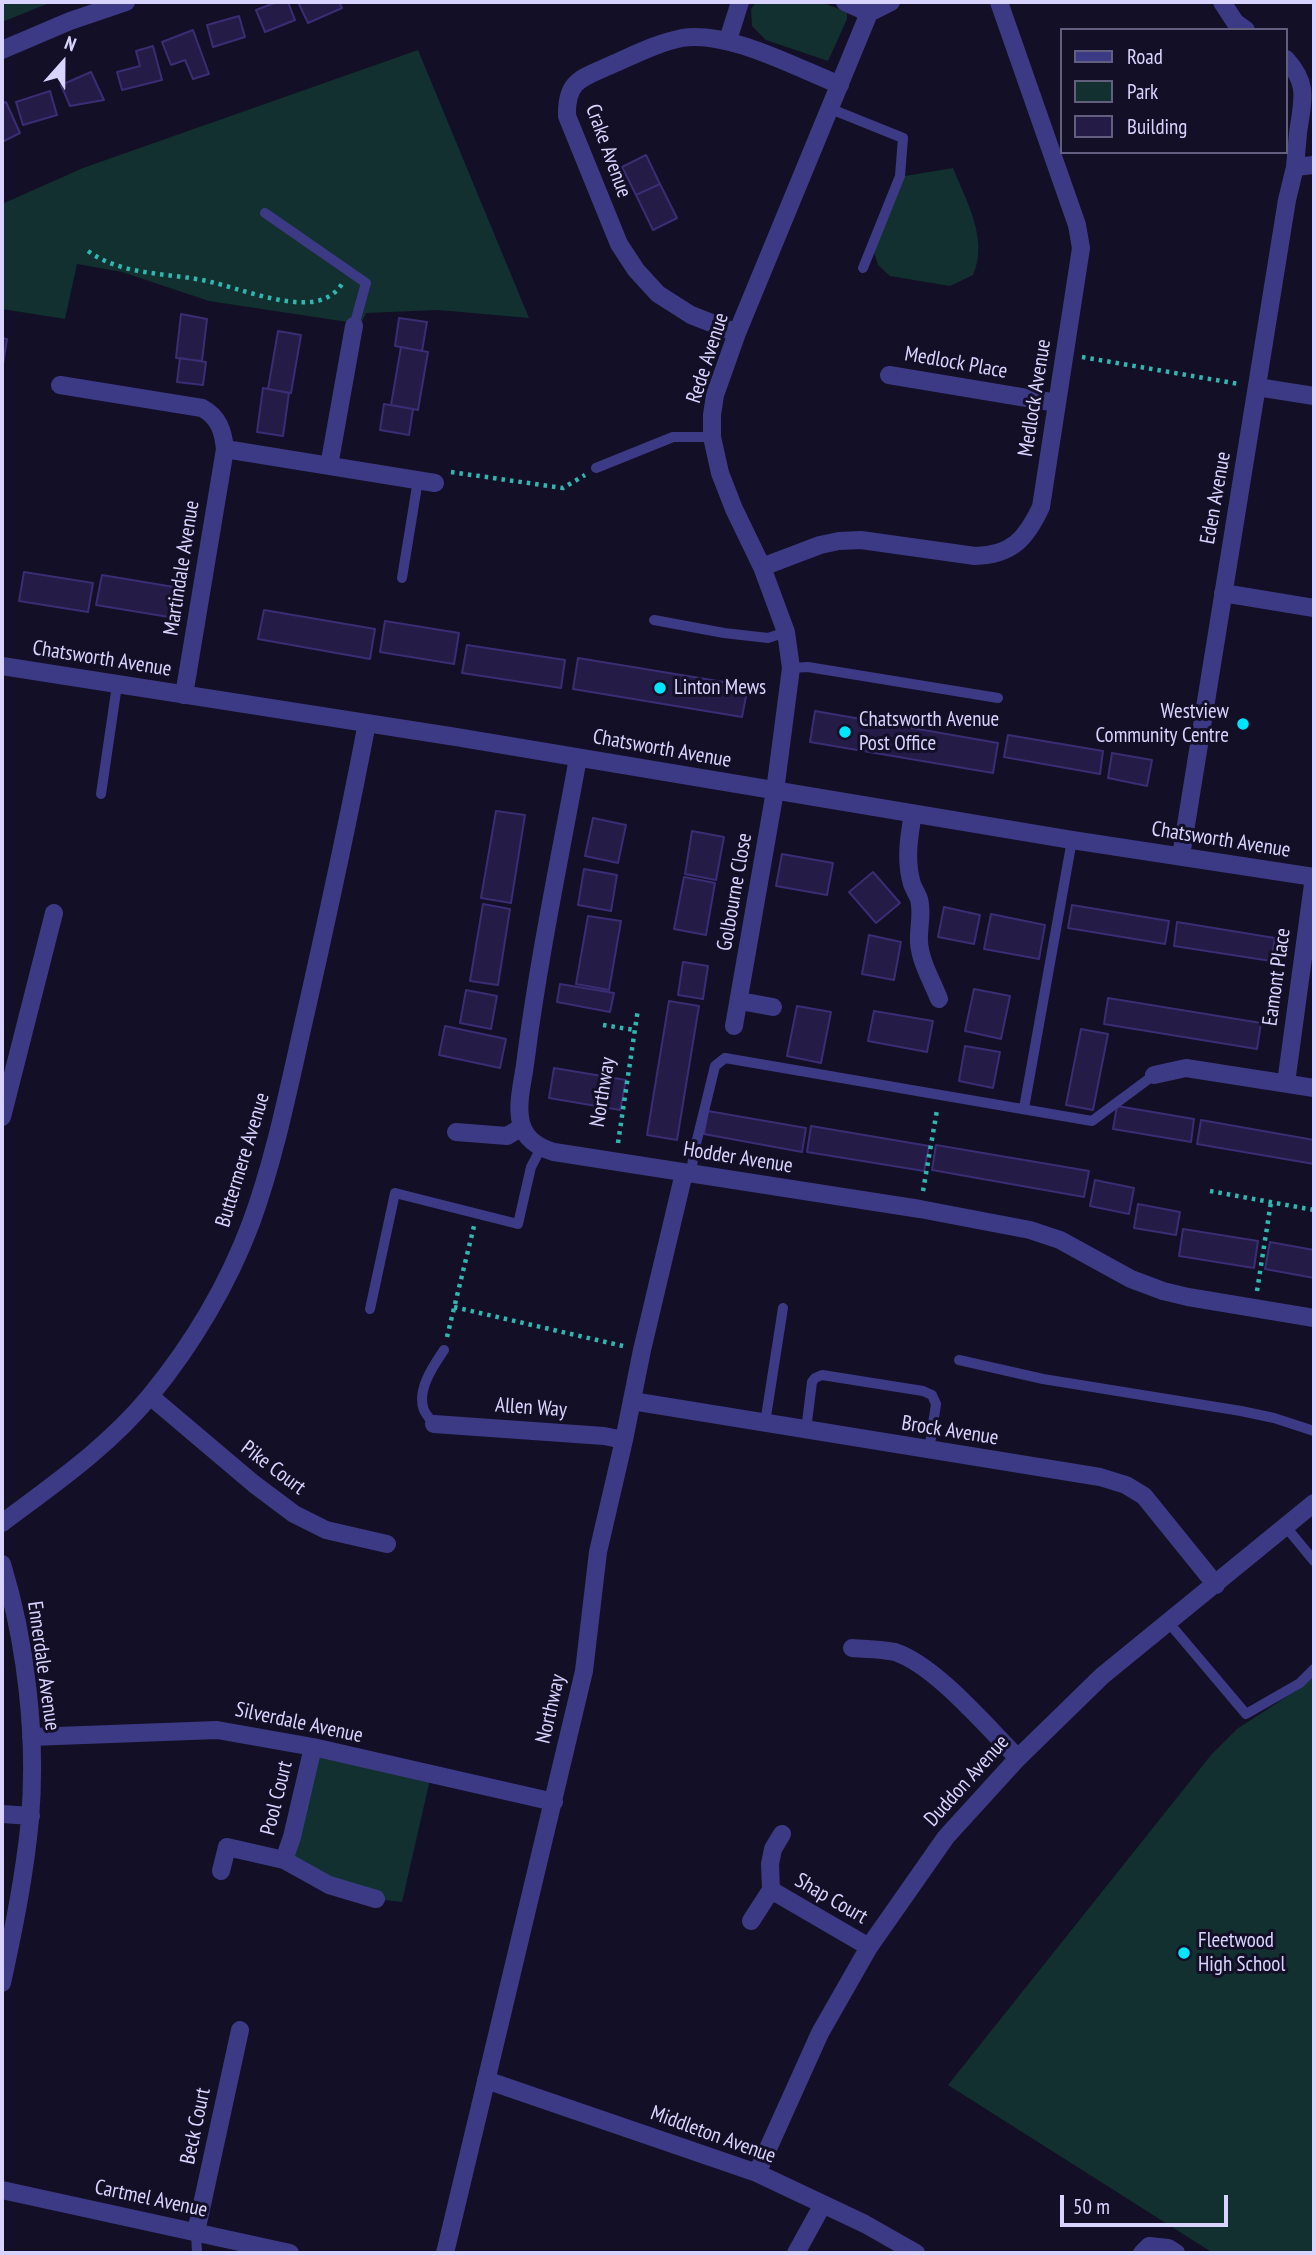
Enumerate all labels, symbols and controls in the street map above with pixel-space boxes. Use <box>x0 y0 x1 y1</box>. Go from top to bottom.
north arrow <box>28 28 98 98</box>
legend <box>1060 28 1288 154</box>
text: N <box>61 30 80 56</box>
text: Road <box>1127 43 1163 70</box>
text: Park <box>1127 78 1158 105</box>
street label: Crake Avenue <box>579 101 637 201</box>
text: Building <box>1127 113 1187 140</box>
street label: Rede Avenue <box>682 310 734 406</box>
street label: Medlock Avenue <box>1013 338 1057 458</box>
street label: Medlock Place <box>903 342 1009 384</box>
street label: Eden Avenue <box>1195 450 1237 546</box>
street label: Martindale Avenue <box>159 499 205 637</box>
street label: Chatsworth Avenue <box>31 636 173 682</box>
place label: Linton Mews <box>674 675 766 701</box>
marker: Linton Mews <box>652 680 668 696</box>
place label: Westview Community Centre <box>1096 699 1229 749</box>
place label: Chatsworth Avenue Post Office <box>859 707 999 757</box>
marker: Westview Community Centre <box>1235 716 1251 732</box>
street label: Chatsworth Avenue <box>591 724 733 774</box>
marker: Chatsworth Avenue Post Office <box>837 724 853 740</box>
street label: Chatsworth Avenue <box>1150 817 1292 863</box>
street label: Golbourne Close <box>712 831 758 953</box>
street label: Eamont Place <box>1258 927 1296 1027</box>
street label: Northway <box>585 1055 621 1129</box>
street label: Buttermere Avenue <box>211 1090 275 1230</box>
street label: Hodder Avenue <box>681 1137 795 1179</box>
street label: Allen Way <box>494 1393 568 1423</box>
street label: Brock Avenue <box>900 1411 1000 1451</box>
street label: Pike Court <box>236 1436 310 1500</box>
street label: Ennerdale Avenue <box>21 1600 65 1732</box>
street label: Northway <box>531 1672 571 1746</box>
street label: Silverdale Avenue <box>233 1697 365 1749</box>
street label: Duddon Avenue <box>919 1730 1015 1832</box>
street label: Pool Court <box>256 1758 298 1838</box>
street label: Shap Court <box>790 1868 872 1930</box>
place label: Fleetwood High School <box>1198 1928 1285 1978</box>
marker: Fleetwood High School <box>1176 1945 1192 1961</box>
street label: Beck Court <box>176 2085 216 2167</box>
street label: Middleton Avenue <box>647 2101 779 2169</box>
street label: Cartmel Avenue <box>92 2175 210 2223</box>
scale bar <box>1064 2182 1232 2226</box>
text: 50 m <box>1073 2193 1110 2220</box>

